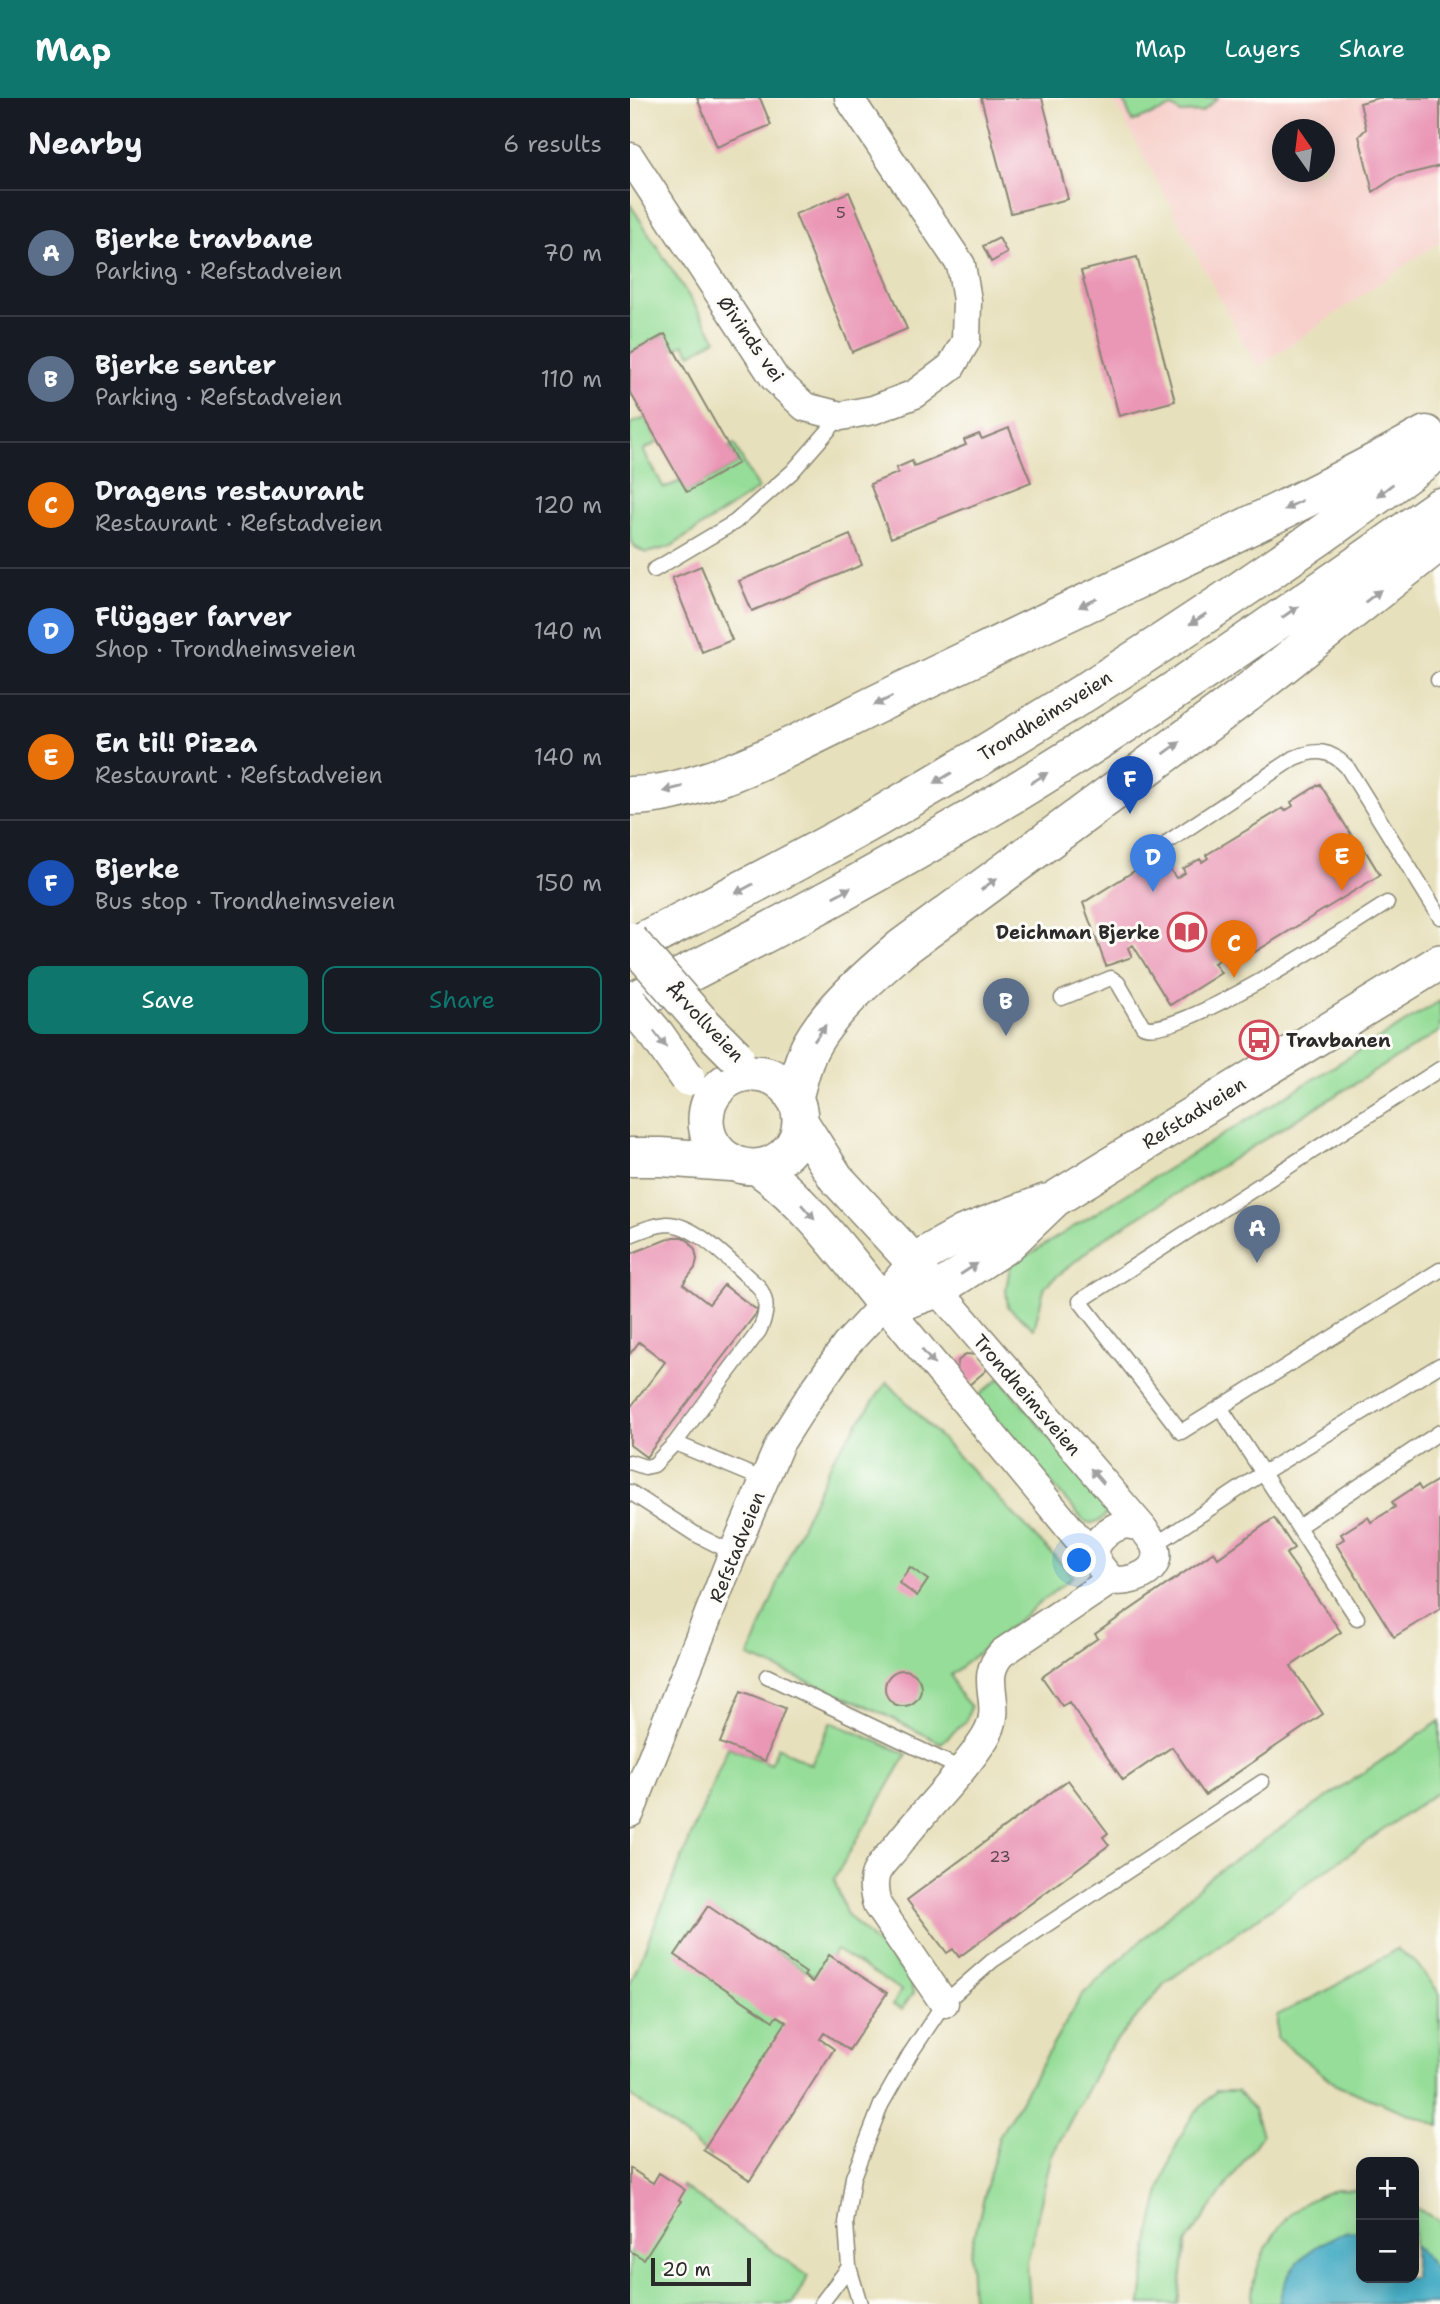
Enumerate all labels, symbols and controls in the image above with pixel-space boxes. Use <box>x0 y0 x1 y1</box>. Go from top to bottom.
text: Map <box>35 27 111 72</box>
text: Map <box>1135 33 1186 65</box>
text: Layers <box>1224 33 1301 65</box>
text: Share <box>1339 33 1405 65</box>
north arrow <box>1272 119 1335 182</box>
text: Nearby <box>28 123 143 164</box>
text: 6 results <box>503 129 602 159</box>
house number: 5 <box>836 202 846 223</box>
text: Bjerke travbane <box>95 221 313 256</box>
text: A <box>42 238 60 268</box>
text: 70 m <box>543 238 602 268</box>
text: Parking · Refstadveien <box>95 256 342 286</box>
street label: Øivinds vei <box>712 291 790 387</box>
text: Bjerke senter <box>95 347 276 382</box>
text: B <box>44 364 58 394</box>
text: 110 m <box>540 364 602 394</box>
text: Parking · Refstadveien <box>95 382 342 412</box>
text: Dragens restaurant <box>95 473 364 508</box>
one-way arrow <box>1376 482 1394 496</box>
text: C <box>44 490 58 520</box>
text: 120 m <box>534 490 602 520</box>
one-way arrow <box>1283 499 1303 511</box>
text: Restaurant · Refstadveien <box>95 508 383 538</box>
one-way arrow <box>1363 588 1381 603</box>
one-way arrow <box>1078 597 1098 609</box>
text: Flügger farver <box>95 599 292 634</box>
one-way arrow <box>1281 605 1299 619</box>
one-way arrow <box>1188 612 1208 625</box>
text: D <box>43 616 59 646</box>
text: 140 m <box>534 616 602 646</box>
text: Shop · Trondheimsveien <box>95 634 356 664</box>
street label: Trondheimsveien <box>973 665 1117 767</box>
one-way arrow <box>873 695 893 707</box>
text: En til! Pizza <box>95 725 258 760</box>
text: E <box>43 742 59 772</box>
text: 140 m <box>534 742 602 772</box>
one-way arrow <box>1163 742 1181 756</box>
pin: F <box>1107 756 1153 814</box>
text: Restaurant · Refstadveien <box>95 760 383 790</box>
one-way arrow <box>933 772 952 784</box>
one-way arrow <box>1030 772 1049 785</box>
one-way arrow <box>662 784 684 795</box>
pin: E <box>1319 833 1365 891</box>
pin: D <box>1130 834 1176 892</box>
text: Bjerke <box>95 851 180 886</box>
text: F <box>44 868 58 898</box>
text: 150 m <box>535 868 602 898</box>
one-way arrow <box>980 876 998 891</box>
one-way arrow <box>734 883 754 895</box>
text: Bus stop · Trondheimsveien <box>95 886 395 916</box>
one-way arrow <box>832 886 852 898</box>
library icon: Deichman Bjerke <box>1166 911 1208 953</box>
place label: Deichman Bjerke <box>996 920 1160 945</box>
pin: C <box>1211 920 1257 978</box>
button: Save <box>28 966 308 1034</box>
button: Share <box>322 966 602 1034</box>
street label: Årvollveien <box>660 976 750 1068</box>
pin: B <box>983 978 1029 1036</box>
bus stop icon: Travbanen <box>1238 1019 1280 1061</box>
one-way arrow <box>813 1024 827 1042</box>
place label: Travbanen <box>1286 1028 1391 1053</box>
one-way arrow <box>653 1030 668 1048</box>
street label: Refstadveien <box>1138 1071 1250 1155</box>
one-way arrow <box>800 1203 816 1221</box>
pin: A <box>1234 1205 1280 1263</box>
one-way arrow <box>959 1263 978 1276</box>
street label: Trondheimsveien <box>967 1329 1087 1461</box>
one-way arrow <box>920 1348 935 1365</box>
one-way arrow <box>1089 1467 1105 1485</box>
street label: Refstadveien <box>703 1488 771 1606</box>
your location <box>1062 1543 1096 1577</box>
house number: 23 <box>989 1846 1011 1867</box>
map controls <box>1356 2157 1419 2283</box>
button: + <box>1356 2157 1419 2220</box>
button: − <box>1356 2220 1419 2283</box>
scale bar <box>651 2255 751 2287</box>
text: 20 m <box>662 2257 711 2282</box>

